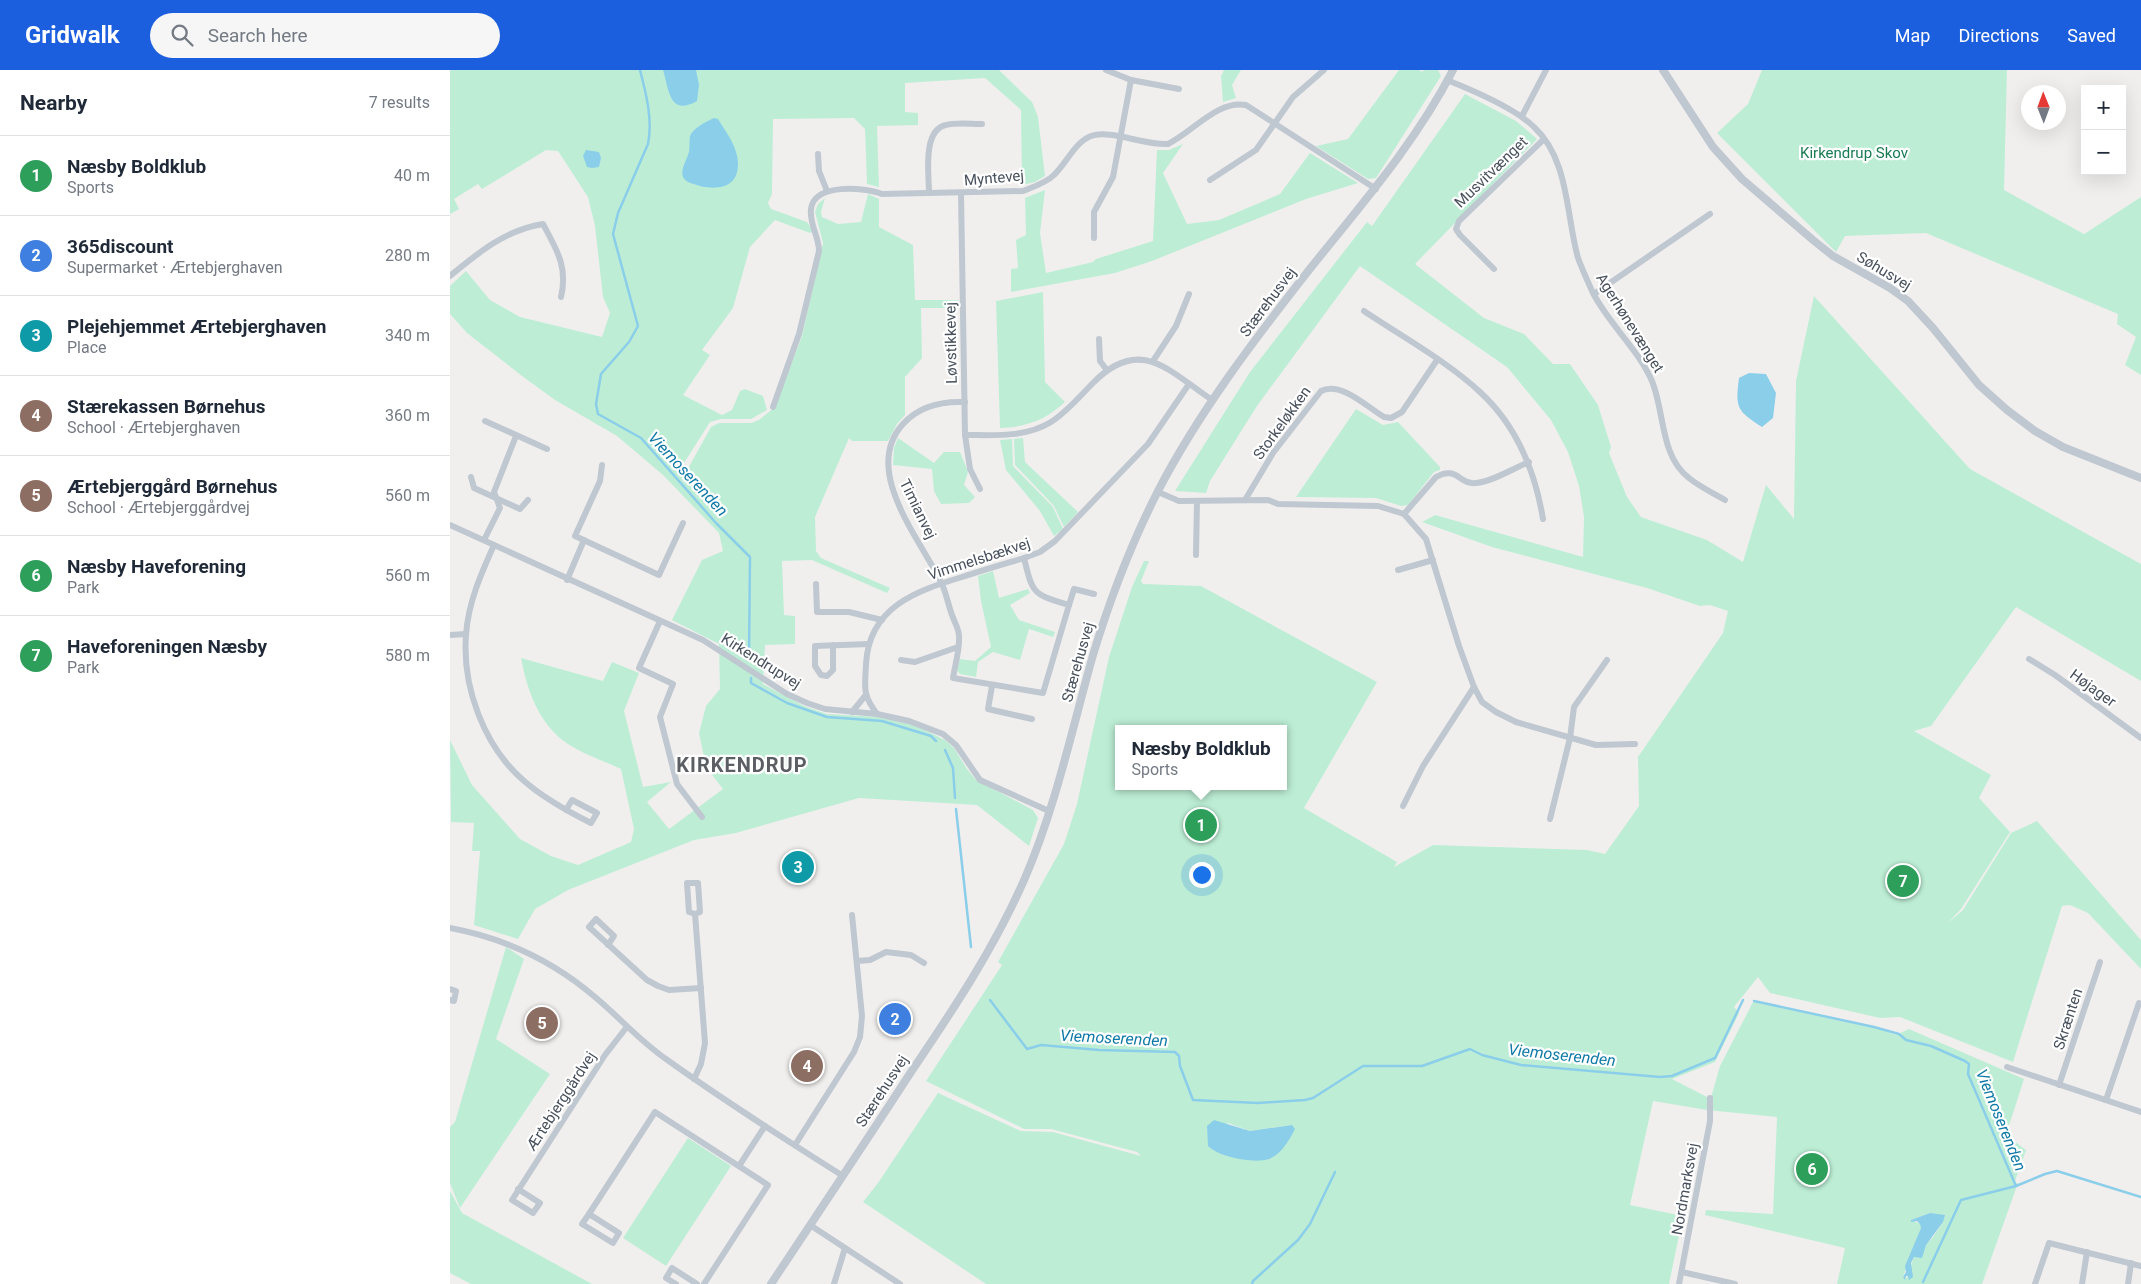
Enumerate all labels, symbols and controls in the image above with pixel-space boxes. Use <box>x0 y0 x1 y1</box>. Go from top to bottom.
search box <box>150 13 500 58</box>
text: Gridwalk <box>25 21 120 49</box>
icon: search <box>168 21 196 49</box>
text: Search here <box>208 24 308 47</box>
text: Map <box>1895 25 1930 46</box>
text: Directions <box>1958 25 2039 46</box>
text: Saved <box>2067 25 2116 46</box>
north arrow <box>2021 85 2066 130</box>
map controls <box>2081 85 2126 175</box>
button: + <box>2081 85 2126 130</box>
text: Nearby <box>20 91 87 115</box>
text: 7 results <box>369 93 430 112</box>
button: − <box>2081 130 2126 175</box>
street label: Musvitvænget <box>1451 133 1531 211</box>
park label: Kirkendrup Skov <box>1800 144 1908 162</box>
text: Næsby Boldklub <box>67 155 206 178</box>
text: 1 <box>31 166 41 185</box>
text: 40 m <box>394 166 430 185</box>
street label: Myntevej <box>963 166 1025 190</box>
text: Sports <box>67 178 114 197</box>
text: 365discount <box>67 235 174 258</box>
text: 2 <box>31 246 41 265</box>
text: 280 m <box>385 246 430 265</box>
street label: Søhusvej <box>1853 248 1915 294</box>
text: Supermarket · Ærtebjerghaven <box>67 258 283 277</box>
street label: Stærehusvej <box>1236 264 1300 340</box>
street label: Agerhønevænget <box>1592 270 1668 376</box>
street label: Løvstikkevej <box>941 302 961 384</box>
text: Plejehjemmet Ærtebjerghaven <box>67 315 326 338</box>
text: 3 <box>31 326 41 345</box>
text: 340 m <box>385 326 430 345</box>
text: Place <box>67 338 107 357</box>
street label: Storkeløkken <box>1249 383 1315 463</box>
text: Stærekassen Børnehus <box>67 395 265 418</box>
text: 4 <box>31 406 41 425</box>
text: 360 m <box>385 406 430 425</box>
text: School · Ærtebjerghaven <box>67 418 240 437</box>
water label: Viemoserenden <box>644 428 732 520</box>
text: Ærtebjerggård Børnehus <box>67 475 277 498</box>
street label: Timianvej <box>896 476 940 542</box>
text: 5 <box>31 486 41 505</box>
text: 560 m <box>385 486 430 505</box>
text: School · Ærtebjerggårdvej <box>67 498 250 517</box>
street label: Vimmelsbækvej <box>926 534 1032 584</box>
text: Næsby Haveforening <box>67 555 246 578</box>
text: 6 <box>31 566 41 585</box>
text: 560 m <box>385 566 430 585</box>
text: Park <box>67 578 99 597</box>
street label: Stærehusvej <box>1058 620 1098 704</box>
street label: Kirkendrupvej <box>718 629 804 693</box>
text: Haveforeningen Næsby <box>67 635 267 658</box>
text: 7 <box>31 646 41 665</box>
text: 580 m <box>385 646 430 665</box>
text: Park <box>67 658 99 677</box>
street label: Højager <box>2067 665 2119 711</box>
popup <box>1115 725 1287 790</box>
text: Næsby Boldklub <box>1131 737 1271 760</box>
district label: KIRKENDRUP <box>676 753 808 777</box>
text: Sports <box>1131 760 1178 779</box>
pin: 1 <box>1185 806 1217 844</box>
pin: 3 <box>782 848 814 886</box>
your location <box>1189 862 1215 888</box>
pin: 7 <box>1887 862 1919 900</box>
street label: Skrænten <box>2050 986 2086 1052</box>
pin: 2 <box>879 1000 911 1038</box>
pin: 5 <box>526 1004 558 1042</box>
water label: Viemoserenden <box>1060 1026 1168 1050</box>
water label: Viemoserenden <box>1507 1040 1617 1070</box>
pin: 4 <box>791 1047 823 1085</box>
street label: Ærtebjerggårdvej <box>522 1048 600 1155</box>
street label: Stærehusvej <box>852 1052 912 1130</box>
water label: Viemoserenden <box>1972 1066 2030 1174</box>
street label: Nordmarksvej <box>1668 1142 1702 1236</box>
pin: 6 <box>1796 1150 1828 1188</box>

